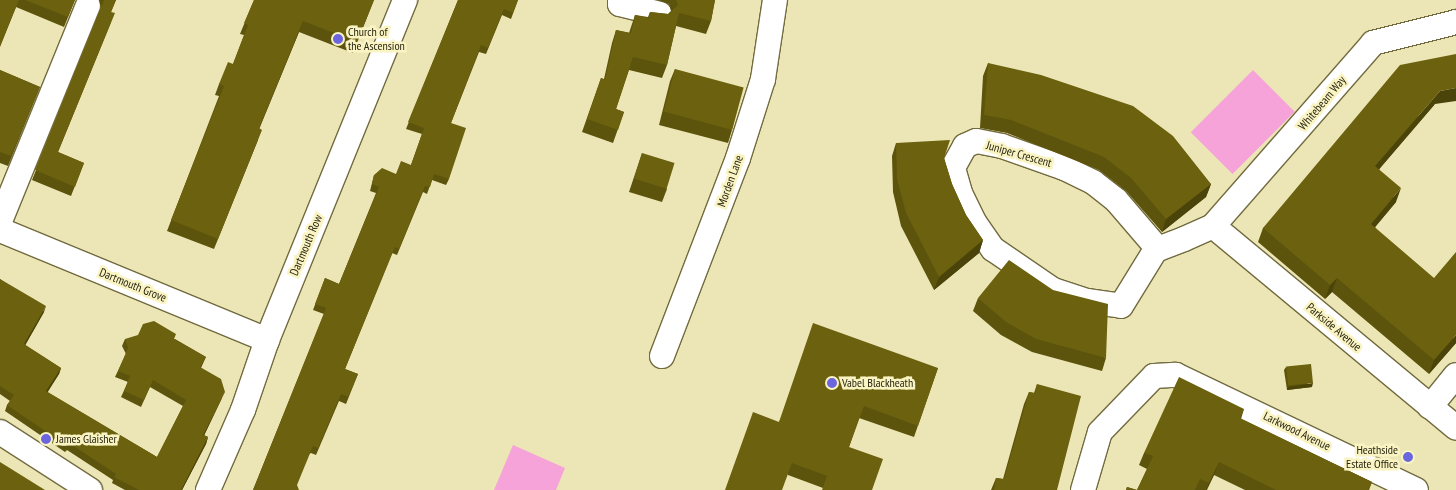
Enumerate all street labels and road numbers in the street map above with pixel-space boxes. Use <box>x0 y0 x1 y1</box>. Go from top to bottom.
street label: Whitebeam Way <box>1295 73 1349 133</box>
street label: Juniper Crescent <box>985 138 1053 170</box>
street label: Morden Lane <box>714 153 746 209</box>
street label: Dartmouth Row <box>287 212 325 278</box>
street label: Dartmouth Grove <box>97 265 169 305</box>
street label: Parkside Avenue <box>1304 300 1364 354</box>
street label: Larkwood Avenue <box>1261 409 1333 453</box>

